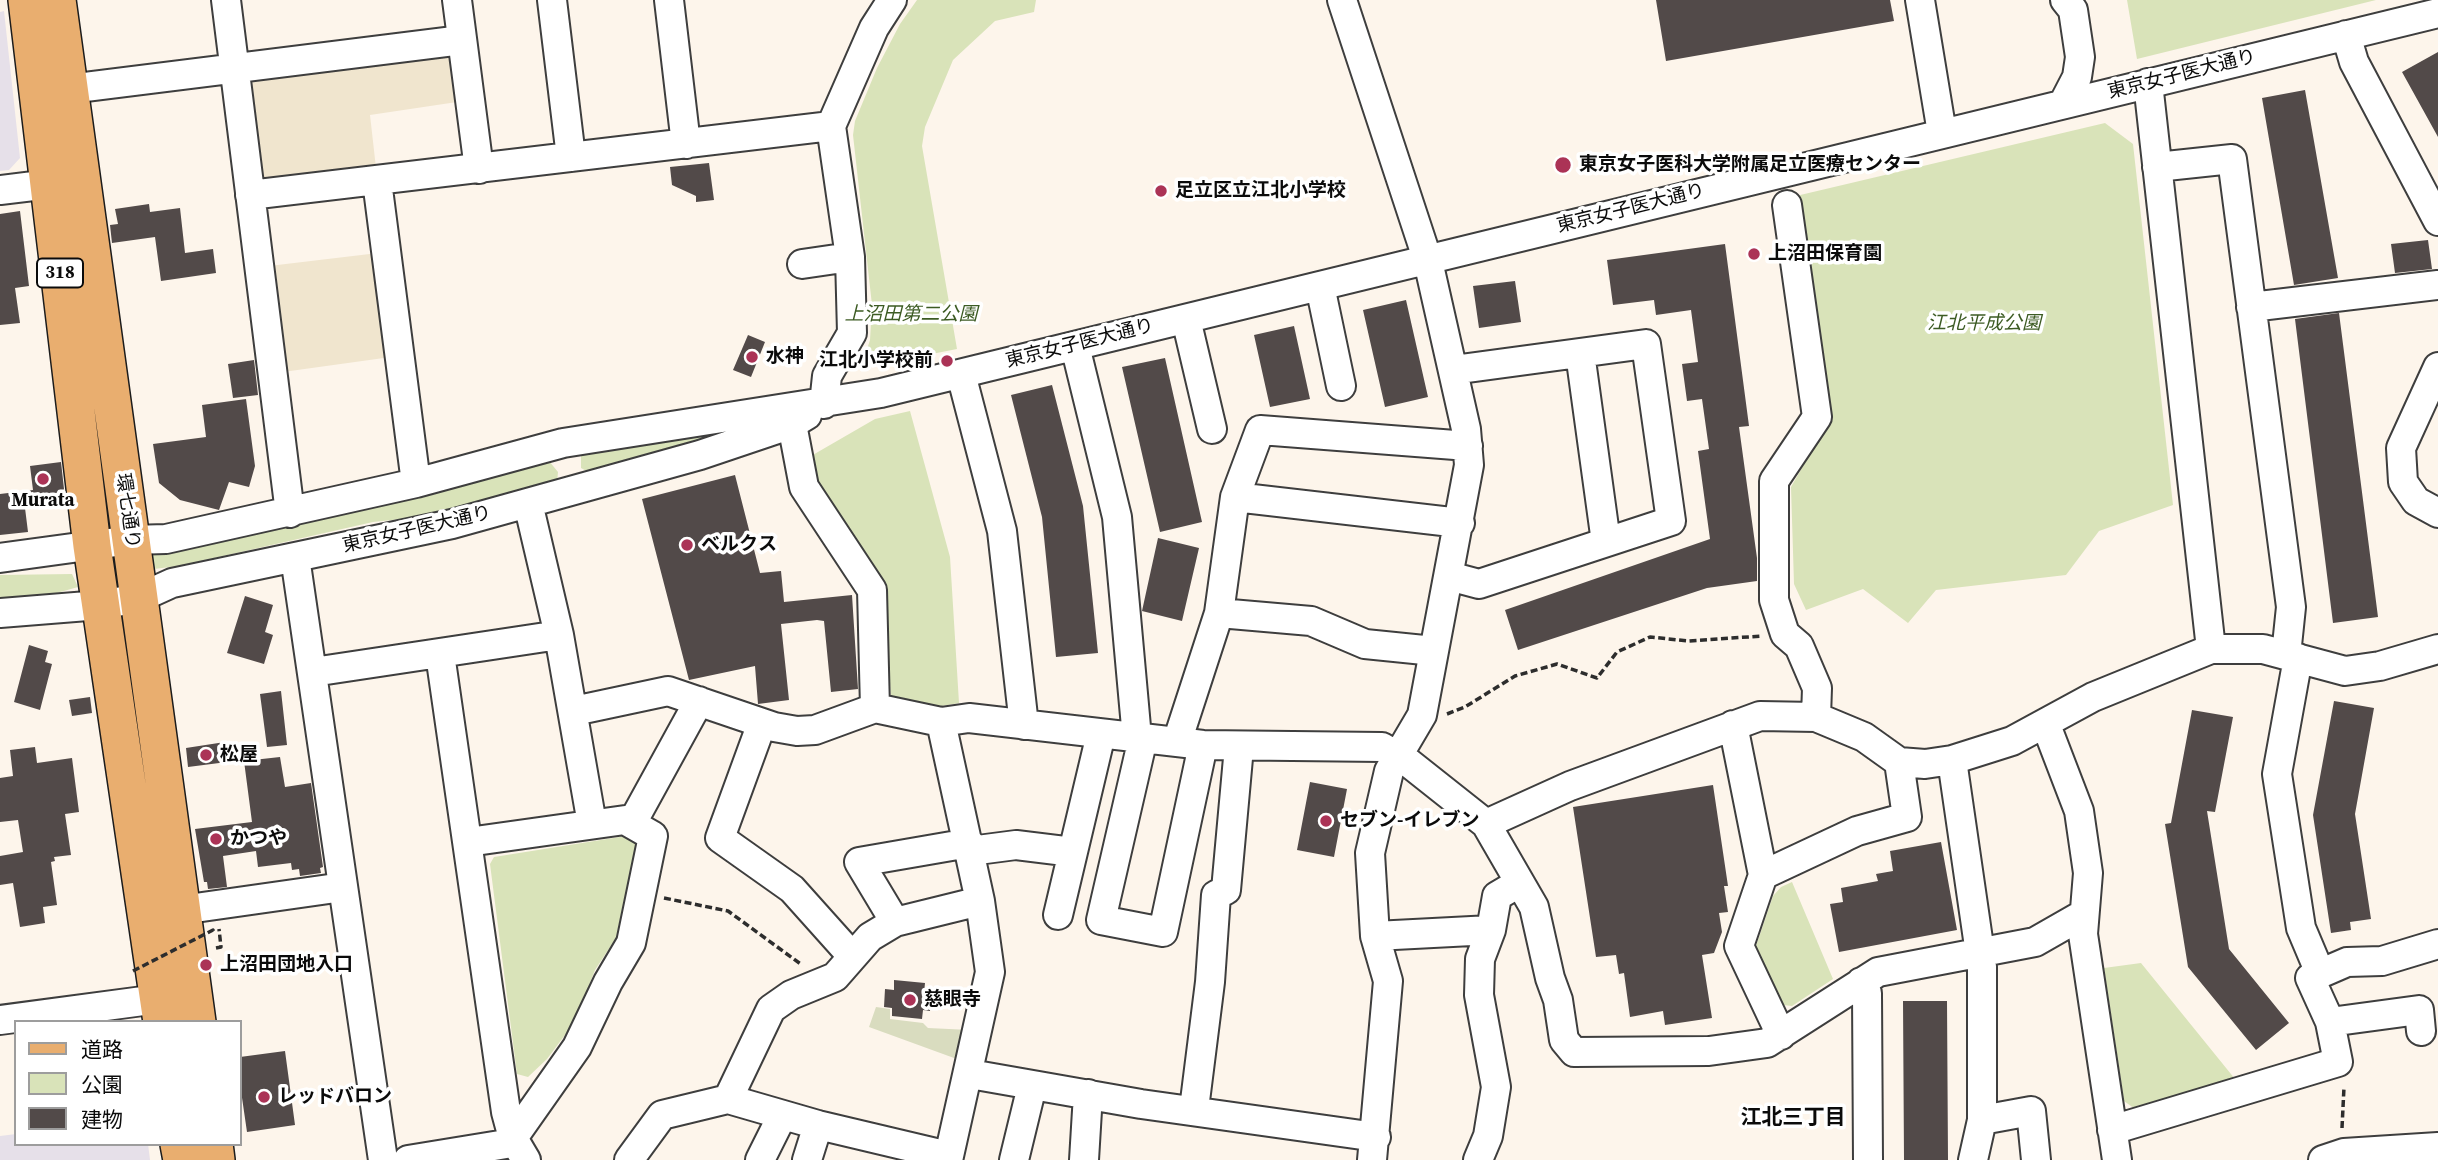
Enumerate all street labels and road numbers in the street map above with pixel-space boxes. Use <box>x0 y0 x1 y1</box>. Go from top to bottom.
street label: 東京女子医大通り <box>2105 46 2259 104</box>
street label: 東京女子医大通り <box>1554 180 1708 238</box>
road number: 318 <box>37 258 83 288</box>
street label: 東京女子医大通り <box>1003 315 1157 373</box>
street label: 環七通り <box>110 472 144 550</box>
street label: 東京女子医大通り <box>340 502 494 558</box>

